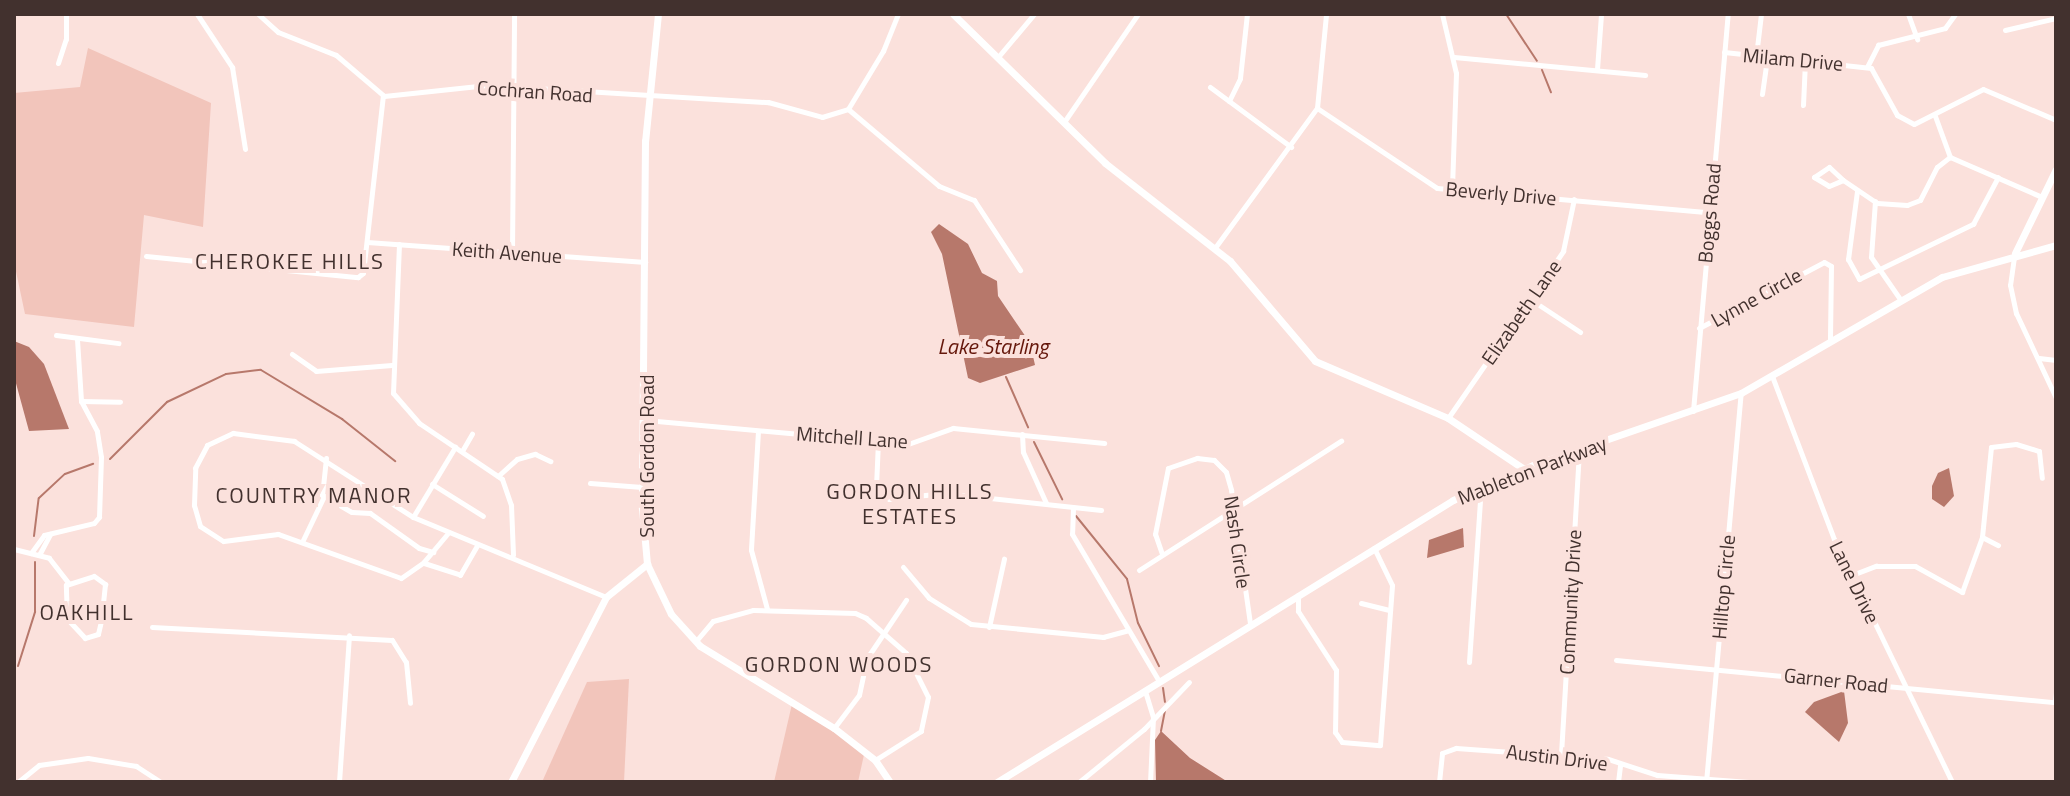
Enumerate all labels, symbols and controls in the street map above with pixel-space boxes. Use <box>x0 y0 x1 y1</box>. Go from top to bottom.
street label: Milam Drive <box>1742 43 1844 75</box>
street label: Cochran Road <box>476 75 594 107</box>
street label: Boggs Road <box>1693 162 1725 264</box>
street label: Beverly Drive <box>1445 176 1557 210</box>
street label: Keith Avenue <box>451 236 563 268</box>
district label: CHEROKEE HILLS <box>195 249 385 275</box>
street label: Elizabeth Lane <box>1476 255 1566 369</box>
street label: Lynne Circle <box>1707 262 1805 332</box>
water label: Lake Starling <box>937 334 1049 360</box>
street label: South Gordon Road <box>634 374 658 538</box>
street label: Mitchell Lane <box>795 421 909 453</box>
street label: Mableton Parkway <box>1454 431 1610 509</box>
district label: GORDON HILLS ESTATES <box>826 478 994 530</box>
district label: COUNTRY MANOR <box>215 483 413 509</box>
street label: Nash Circle <box>1220 494 1256 590</box>
street label: Community Drive <box>1554 529 1586 675</box>
street label: Hilltop Circle <box>1706 534 1740 640</box>
street label: Lane Drive <box>1825 537 1885 627</box>
district label: OAKHILL <box>39 600 135 626</box>
district label: GORDON WOODS <box>745 652 933 678</box>
street label: Garner Road <box>1783 663 1889 697</box>
street label: Austin Drive <box>1505 739 1609 775</box>

